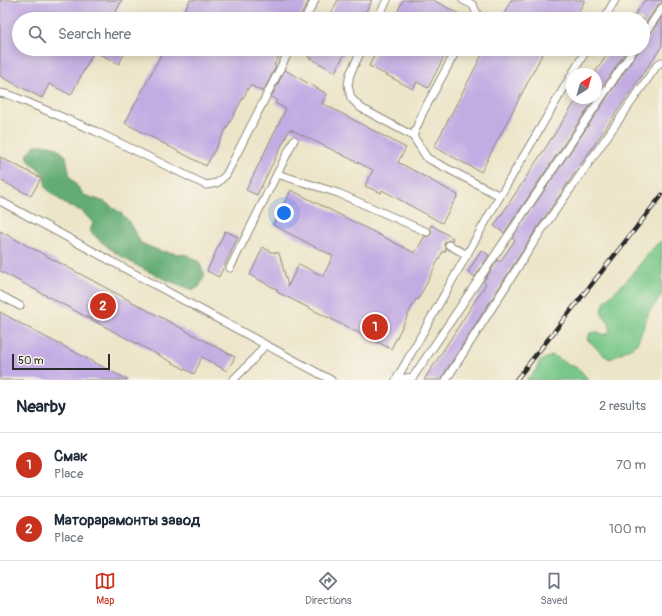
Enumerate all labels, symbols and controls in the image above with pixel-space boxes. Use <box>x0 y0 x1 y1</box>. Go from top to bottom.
search box <box>12 12 650 56</box>
icon: search <box>26 23 48 45</box>
text: Search here <box>58 25 131 44</box>
north arrow <box>566 68 602 104</box>
your location <box>274 203 294 223</box>
pin: 2 <box>90 291 116 321</box>
pin: 1 <box>362 312 388 342</box>
scale bar <box>12 352 110 371</box>
text: 50 m <box>18 354 44 367</box>
text: Nearby <box>16 396 65 417</box>
text: 2 results <box>599 398 646 414</box>
text: Смак <box>54 447 88 466</box>
text: 1 <box>26 457 32 473</box>
text: 70 m <box>616 457 646 473</box>
text: Place <box>54 466 83 482</box>
text: Маторарамонты завод <box>54 511 200 530</box>
text: 2 <box>25 521 33 537</box>
text: 100 m <box>609 521 646 537</box>
text: Place <box>54 530 83 546</box>
tab: Map <box>94 570 116 607</box>
tab: Directions <box>305 570 352 607</box>
tab: Saved <box>540 570 568 607</box>

